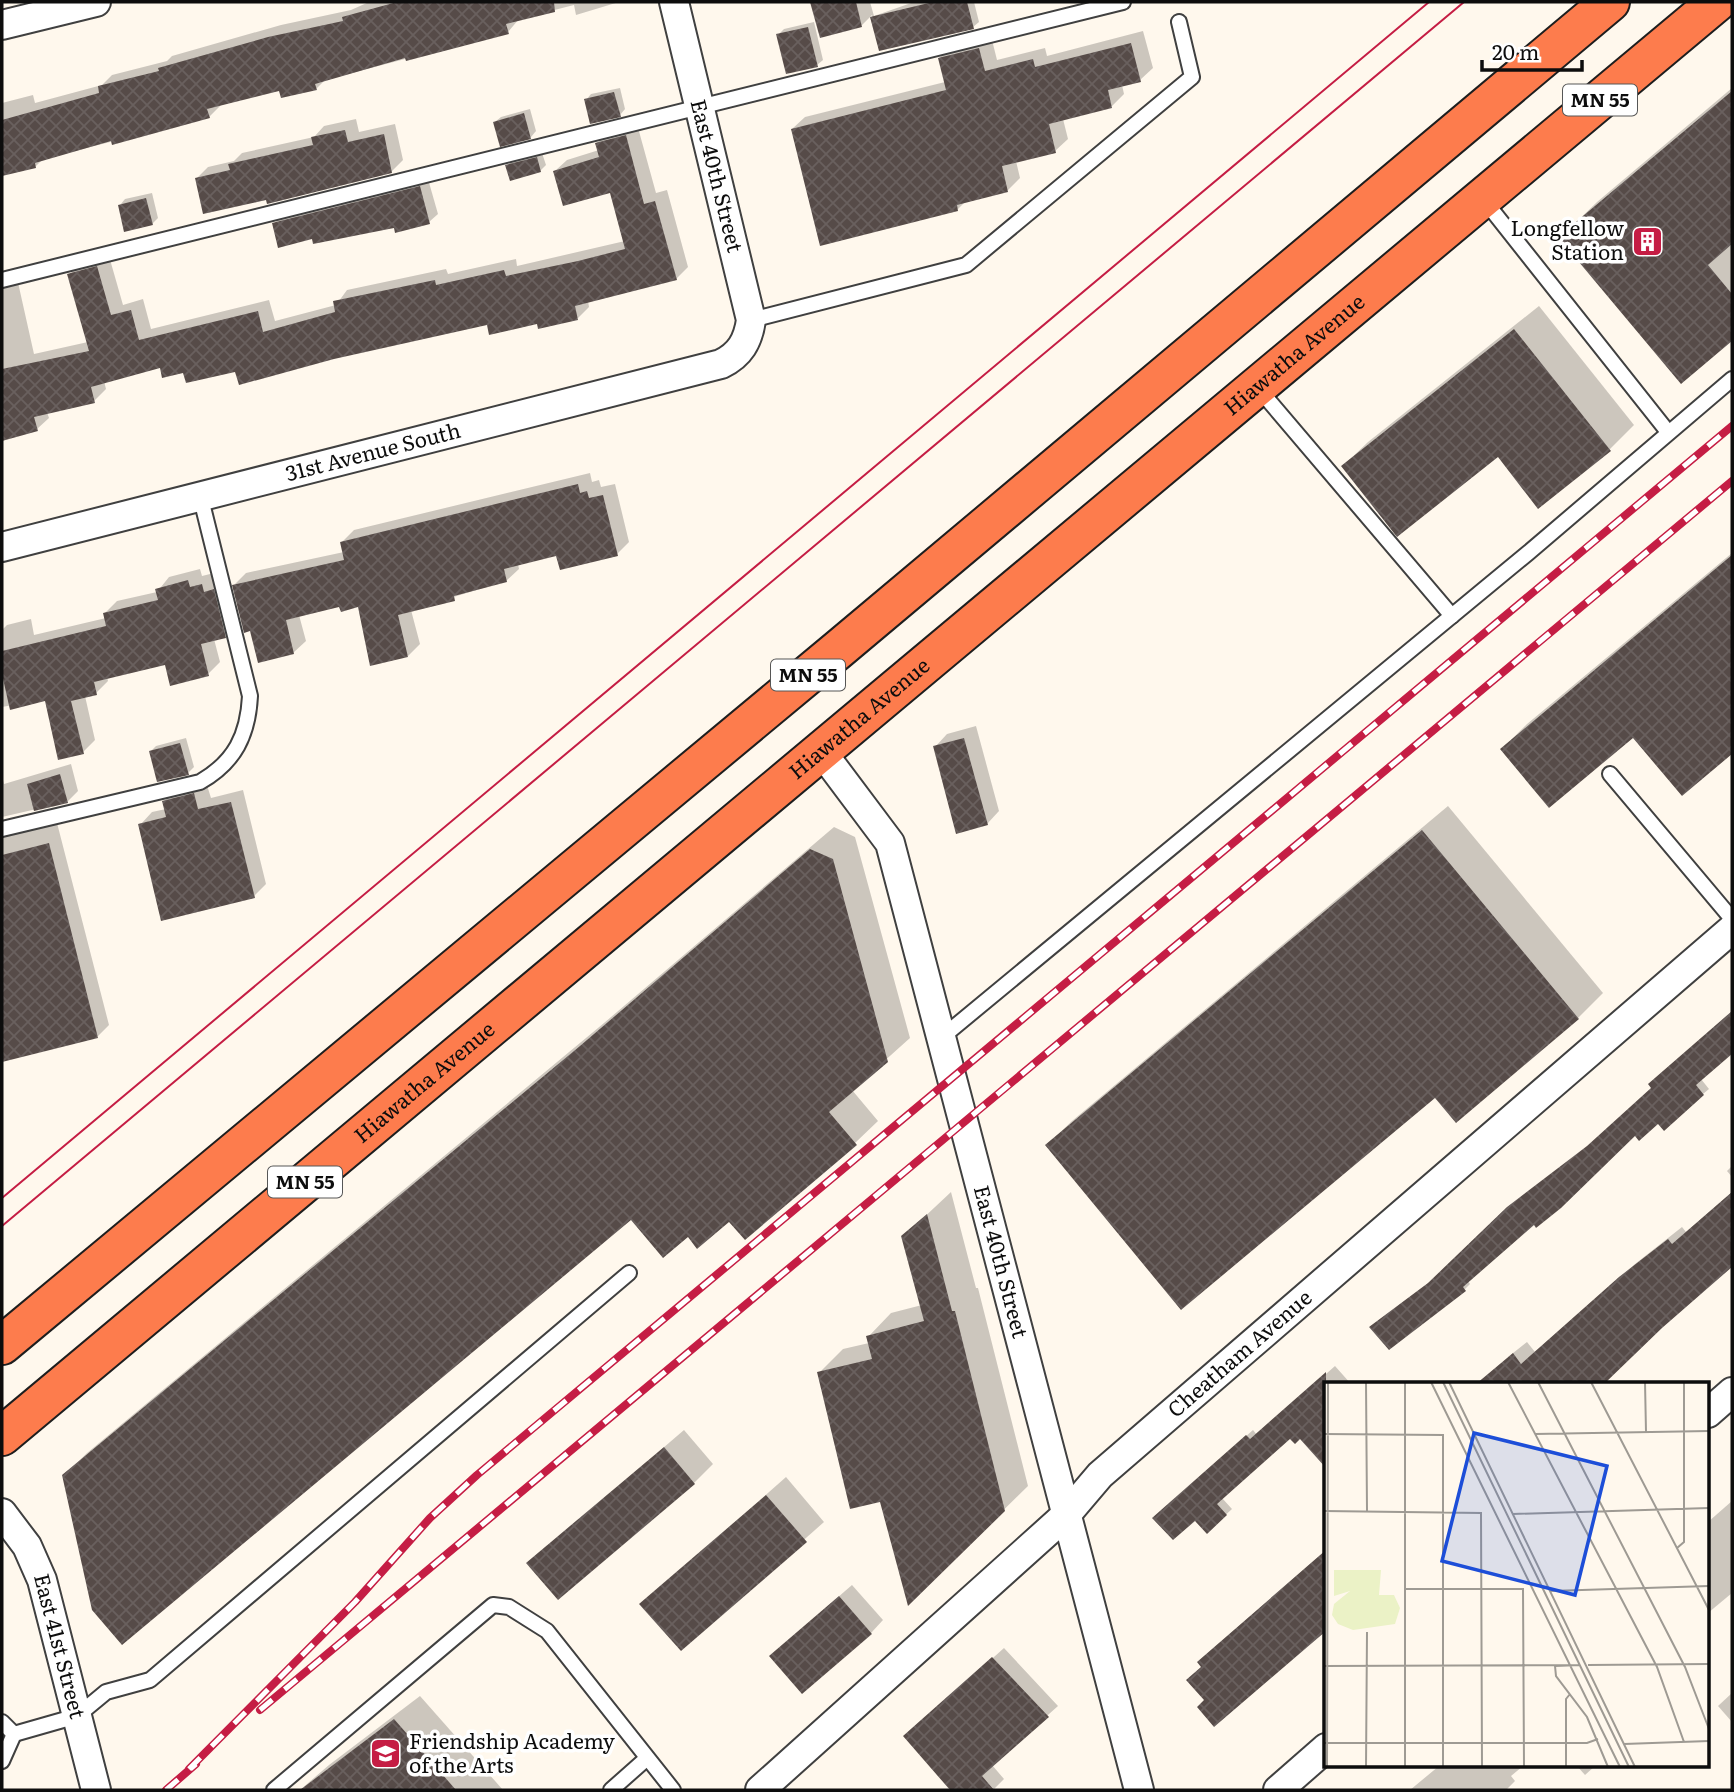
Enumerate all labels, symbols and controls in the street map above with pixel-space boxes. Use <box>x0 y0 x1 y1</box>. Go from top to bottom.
scale bar <box>1482 28 1582 72</box>
text: 20 m <box>1492 35 1539 66</box>
road number: MN 55 <box>1563 85 1637 116</box>
street label: East 40th Street <box>684 96 753 256</box>
place label: Longfellow Station <box>1510 211 1624 266</box>
building icon: Longfellow Station <box>1630 224 1664 258</box>
street label: Hiawatha Avenue <box>1216 285 1370 421</box>
street label: 31st Avenue South <box>282 413 464 487</box>
street label: Hiawatha Avenue <box>781 649 935 785</box>
road number: MN 55 <box>771 660 845 690</box>
street label: Hiawatha Avenue <box>346 1012 500 1149</box>
road number: MN 55 <box>268 1166 342 1198</box>
street label: East 40th Street <box>968 1181 1038 1341</box>
street label: Cheatham Avenue <box>1160 1281 1317 1423</box>
inset map <box>1324 1382 1710 1768</box>
street label: East 41st Street <box>28 1570 95 1722</box>
place label: Friendship Academy of the Arts <box>409 1724 616 1779</box>
school or university icon: Friendship Academy of the Arts <box>369 1737 403 1771</box>

